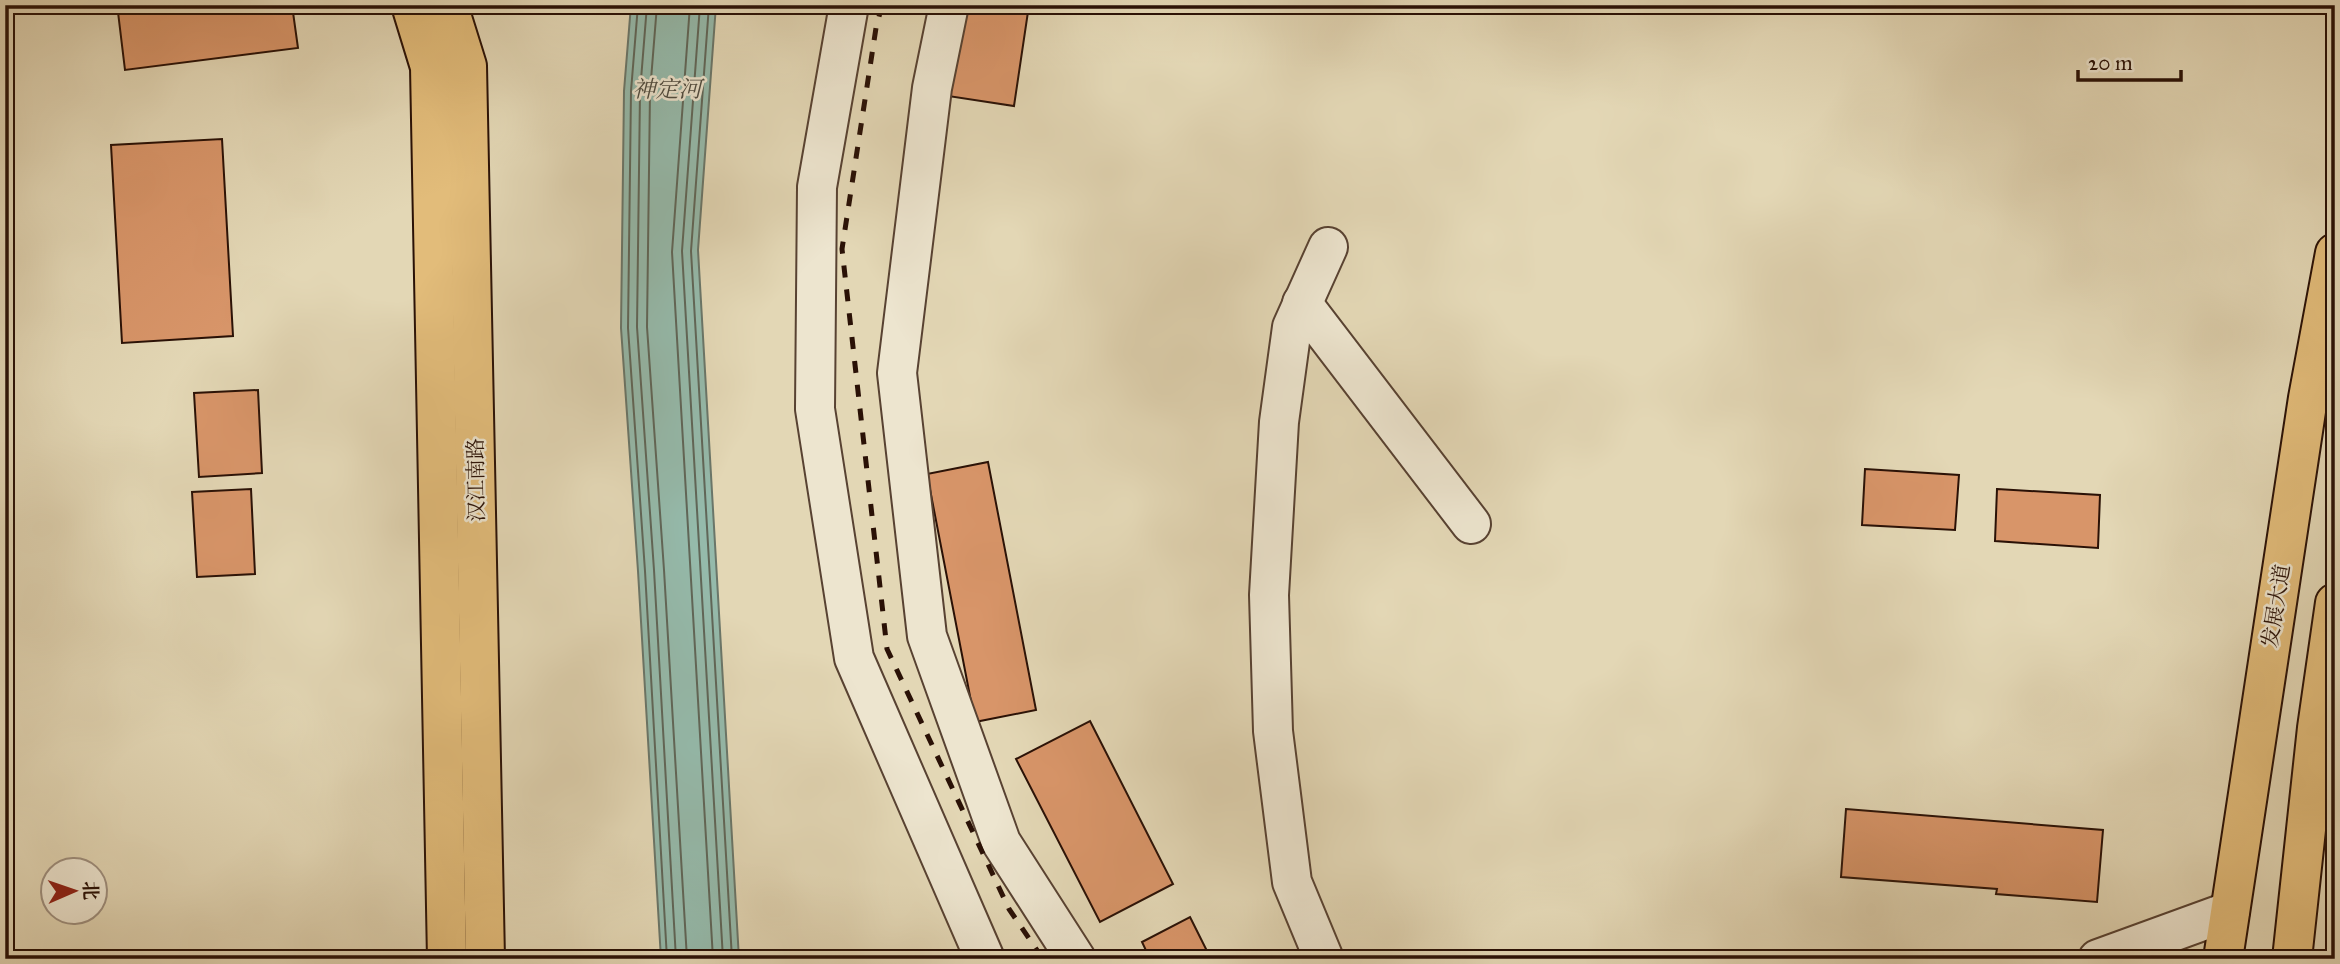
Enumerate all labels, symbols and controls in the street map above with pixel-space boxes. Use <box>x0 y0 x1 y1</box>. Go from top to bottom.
scale bar <box>2078 38 2181 82</box>
text: 20 m <box>2088 50 2133 76</box>
water label: 神定河 <box>633 75 706 103</box>
street label: 汉江南路 <box>462 438 490 522</box>
street label: 发展大道 <box>2257 562 2295 650</box>
north arrow <box>38 856 108 926</box>
text: 北 <box>79 881 102 900</box>

